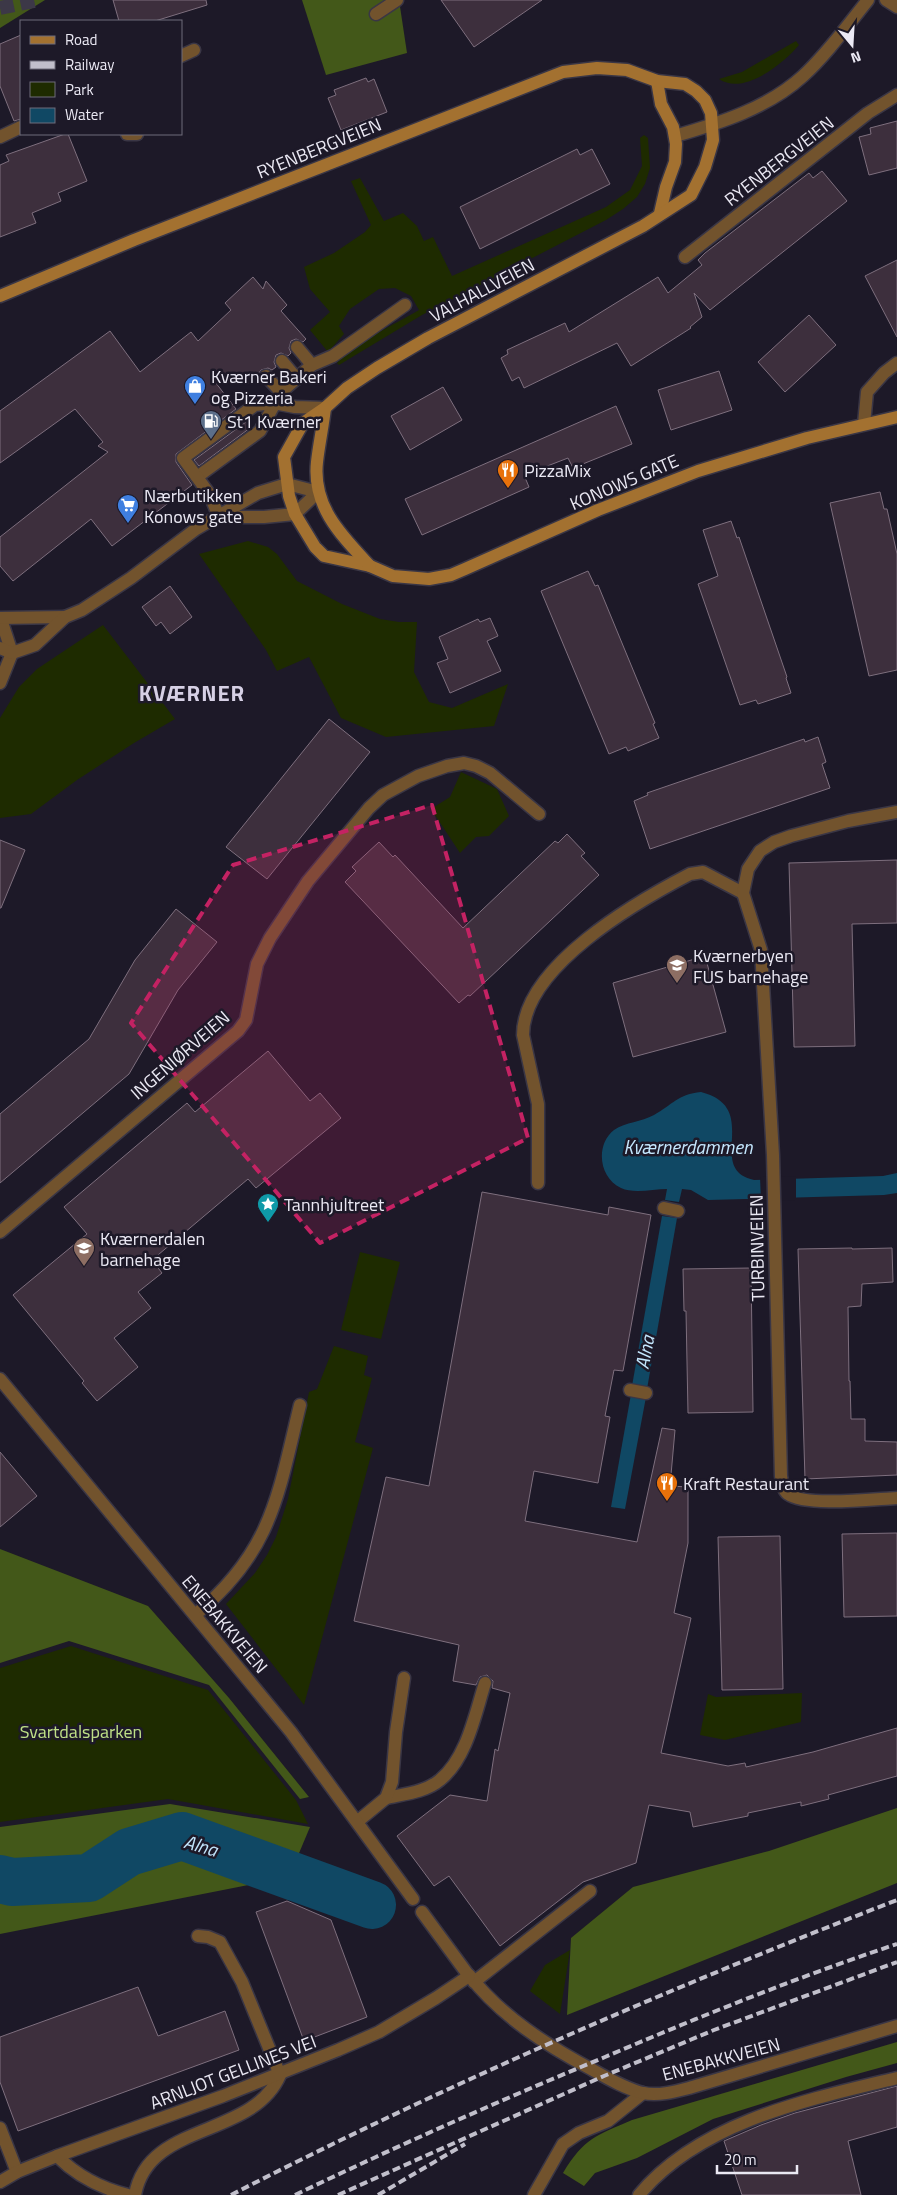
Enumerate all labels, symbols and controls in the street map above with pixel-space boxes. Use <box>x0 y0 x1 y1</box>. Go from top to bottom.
legend <box>20 20 182 135</box>
north arrow <box>827 20 877 70</box>
text: Road <box>65 28 97 51</box>
text: N <box>848 46 864 69</box>
text: Railway <box>65 53 115 76</box>
text: Park <box>65 78 94 101</box>
text: Water <box>65 103 104 126</box>
street label: RYENBERGVEIEN <box>718 110 840 212</box>
street label: RYENBERGVEIEN <box>252 111 386 185</box>
street label: VALHALLVEIEN <box>425 251 539 329</box>
place label: Kværner Bakeri og Pizzeria <box>211 363 327 411</box>
shop icon: Kværner Bakeri og Pizzeria <box>183 374 207 405</box>
place label: St1 Kværner <box>227 408 321 435</box>
fuel station icon: St1 Kværner <box>199 409 223 440</box>
street label: KONOWS GATE <box>565 447 683 517</box>
place label: PizzaMix <box>524 457 591 484</box>
restaurant icon: PizzaMix <box>496 458 520 489</box>
place label: Nærbutikken Konows gate <box>144 482 242 530</box>
supermarket icon: Nærbutikken Konows gate <box>116 493 140 524</box>
district label: KVÆRNER <box>139 676 245 710</box>
place label: Kværnerbyen FUS barnehage <box>693 942 808 990</box>
school or university icon: Kværnerbyen FUS barnehage <box>665 953 689 984</box>
street label: INGENIØRVEIEN <box>124 1004 236 1106</box>
water label: Kværnerdammen <box>624 1132 753 1161</box>
place label: Tannhjultreet <box>284 1191 385 1218</box>
place icon: Tannhjultreet <box>256 1192 280 1223</box>
street label: TURBINVEIEN <box>743 1194 771 1302</box>
place label: Kværnerdalen barnehage <box>100 1225 205 1273</box>
school or university icon: Kværnerdalen barnehage <box>72 1236 96 1267</box>
water label: Alna <box>627 1331 662 1371</box>
place label: Kraft Restaurant <box>683 1470 810 1497</box>
restaurant icon: Kraft Restaurant <box>655 1471 679 1502</box>
street label: ENEBAKKVEIEN <box>176 1569 274 1679</box>
park label: Svartdalsparken <box>20 1718 142 1745</box>
water label: Alna <box>181 1826 223 1864</box>
street label: ARNLJOT GELLINES VEI <box>146 2028 320 2116</box>
street label: ENEBAKKVEIEN <box>659 2030 783 2088</box>
scale bar <box>717 2142 797 2174</box>
text: 20 m <box>724 2148 757 2171</box>

